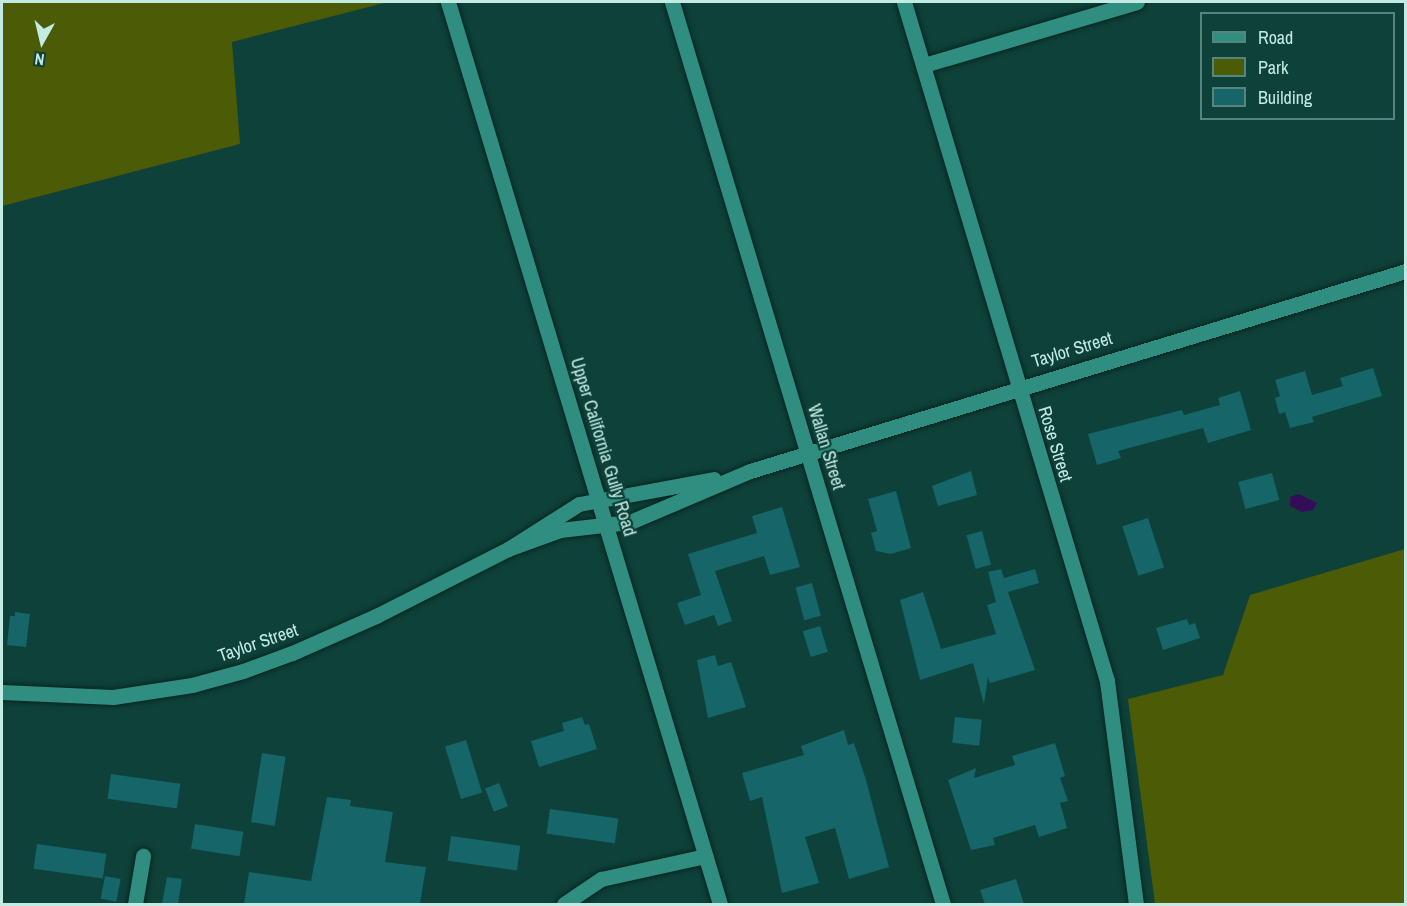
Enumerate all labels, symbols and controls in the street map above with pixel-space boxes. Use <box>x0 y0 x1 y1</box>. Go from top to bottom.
north arrow <box>12 12 72 72</box>
legend <box>1200 12 1395 120</box>
text: Road <box>1258 25 1293 50</box>
text: N <box>33 48 46 71</box>
text: Park <box>1258 55 1288 80</box>
text: Building <box>1258 85 1312 110</box>
street label: Taylor Street <box>1029 328 1115 372</box>
street label: Upper California Gully Road <box>566 355 640 539</box>
street label: Wallan Street <box>803 402 849 492</box>
street label: Rose Street <box>1033 404 1077 484</box>
street label: Taylor Street <box>215 619 301 667</box>

